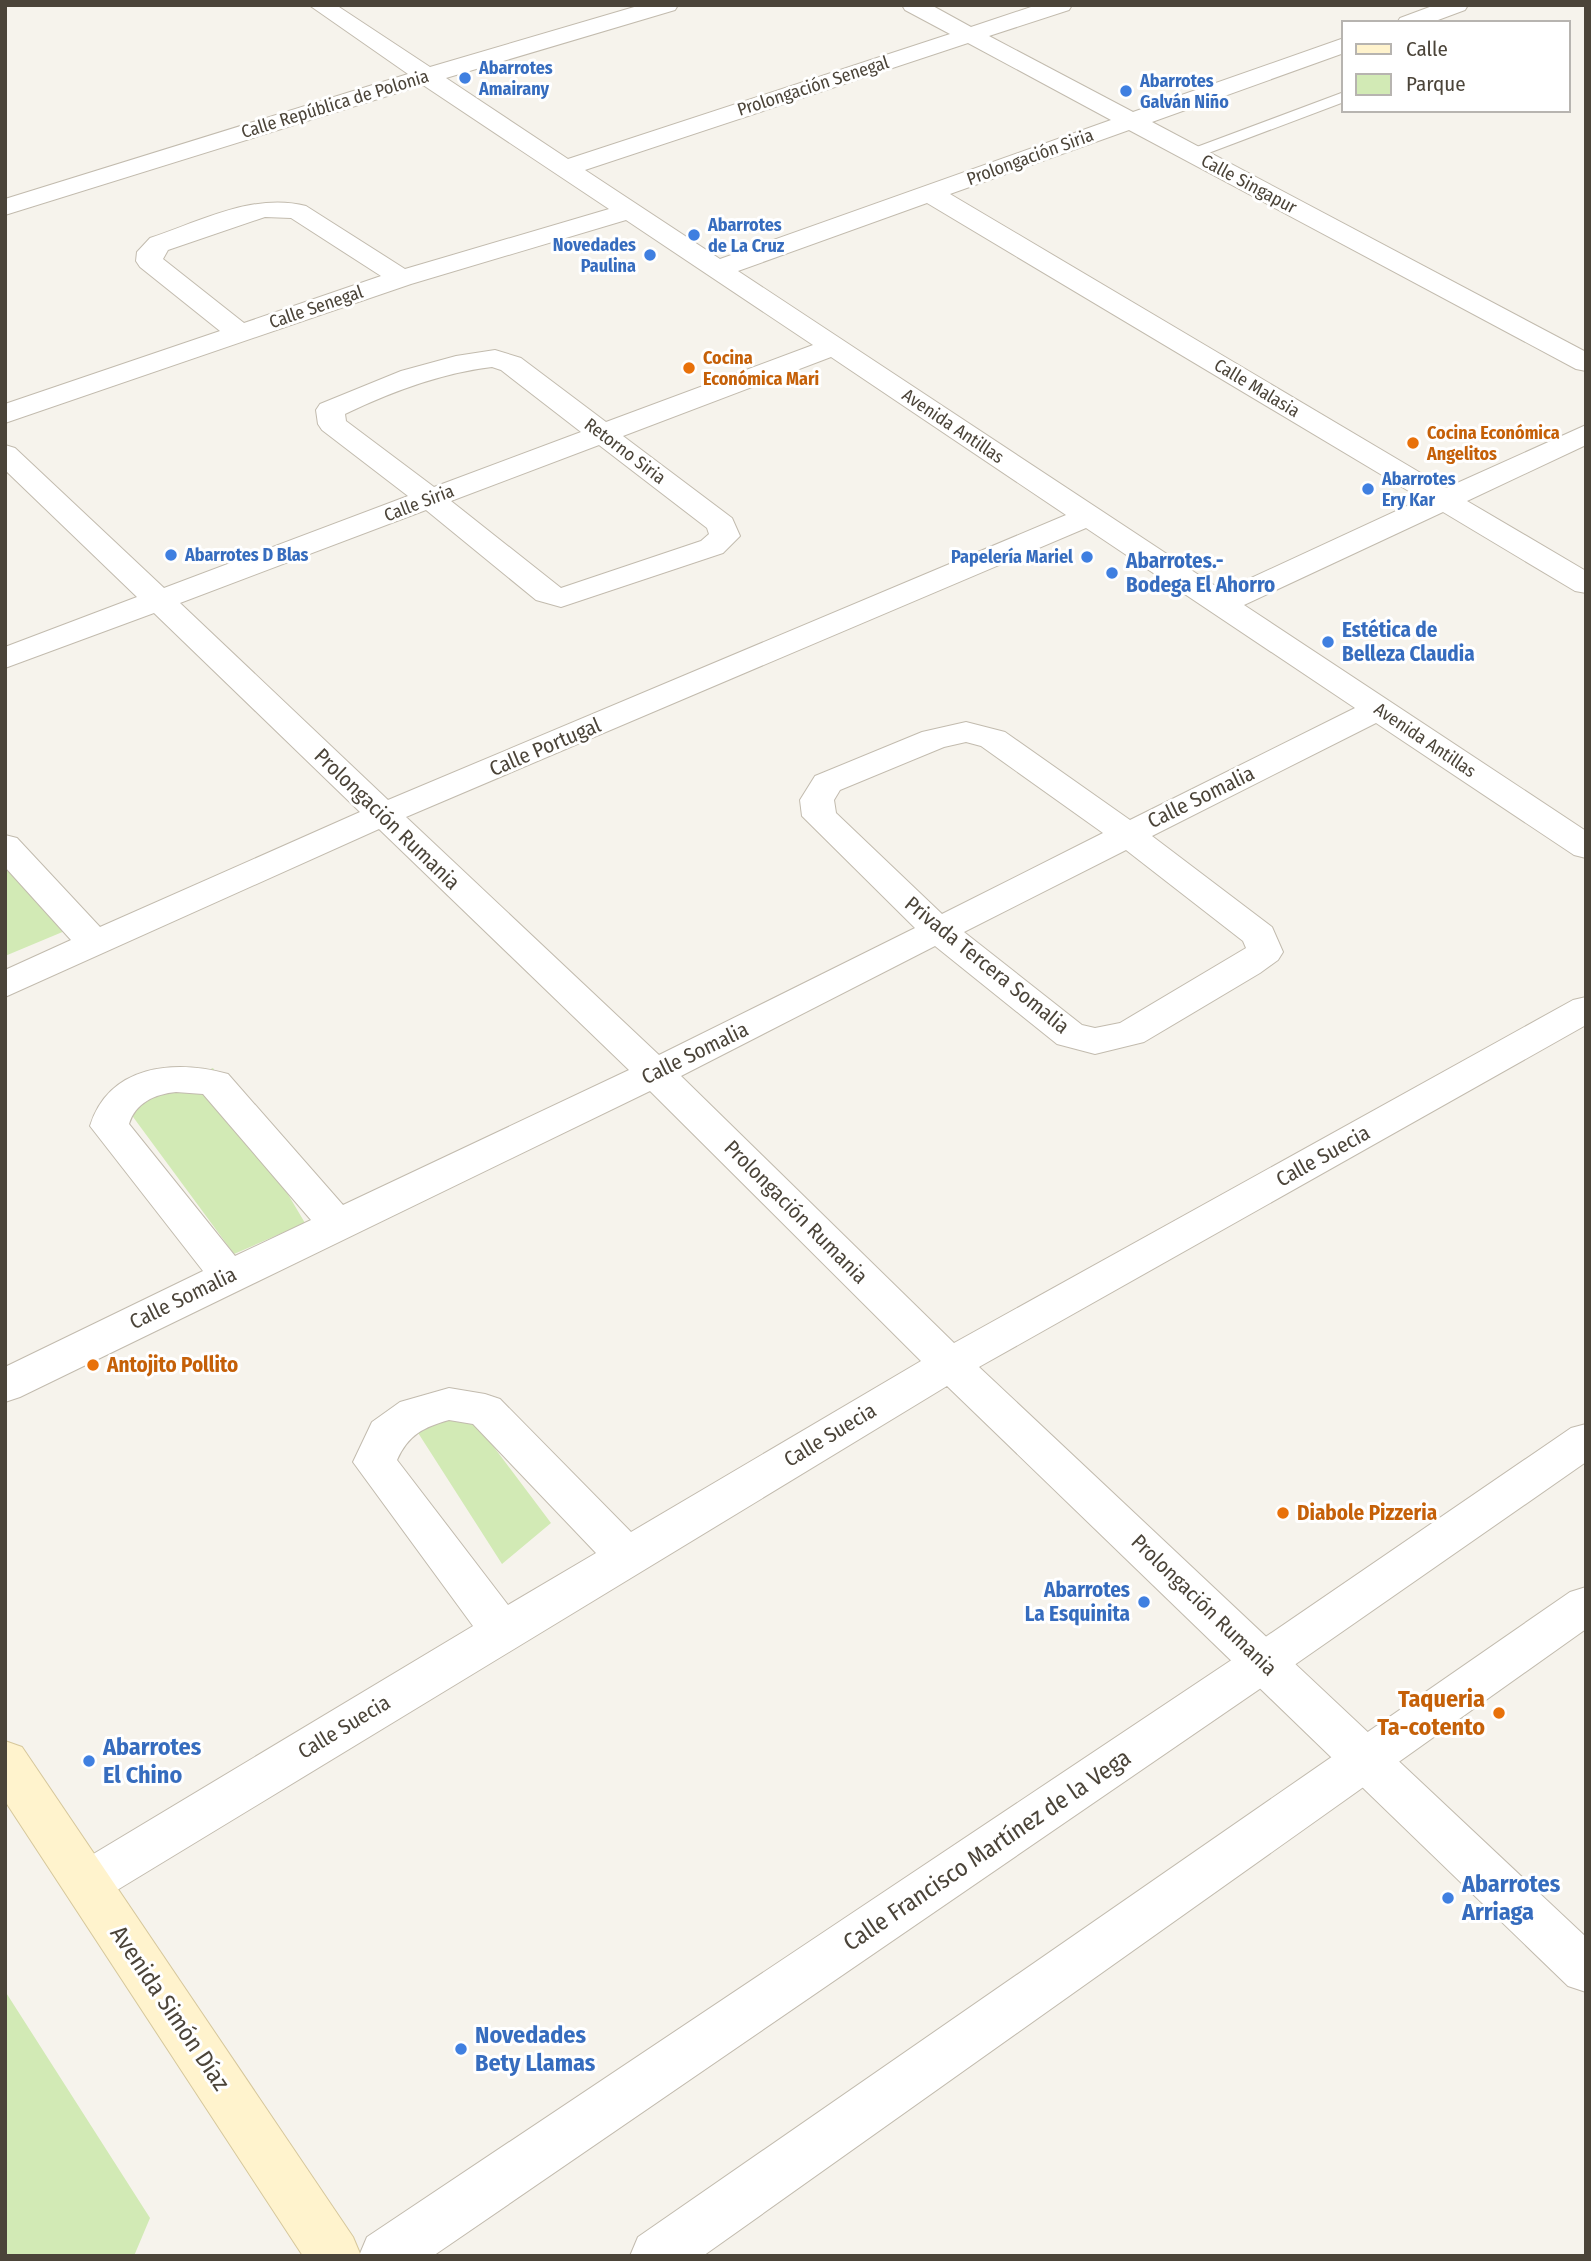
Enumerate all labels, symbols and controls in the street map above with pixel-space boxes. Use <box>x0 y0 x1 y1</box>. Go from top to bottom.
legend <box>1342 21 1570 112</box>
text: Calle <box>1406 36 1448 62</box>
street label: Prolongación Senegal <box>734 51 892 121</box>
place label: Abarrotes Amairany <box>478 57 553 100</box>
street label: Calle República de Polonia <box>238 65 432 143</box>
marker: Abarrotes Amairany <box>457 70 473 86</box>
place label: Abarrotes Galván Niño <box>1139 70 1229 113</box>
text: Parque <box>1406 71 1466 97</box>
marker: Abarrotes Galván Niño <box>1118 83 1134 99</box>
street label: Prolongación Siria <box>964 124 1097 190</box>
street label: Calle Singapur <box>1197 150 1301 219</box>
place label: Abarrotes de La Cruz <box>707 214 785 257</box>
marker: Abarrotes de La Cruz <box>686 227 702 243</box>
place label: Novedades Paulina <box>553 234 636 277</box>
marker: Novedades Paulina <box>642 247 658 263</box>
street label: Calle Senegal <box>266 281 366 333</box>
place label: Cocina Económica Mari <box>703 347 819 390</box>
street label: Calle Malasia <box>1210 354 1304 422</box>
marker: Cocina Económica Mari <box>681 360 697 376</box>
street label: Avenida Antillas <box>898 384 1008 468</box>
street label: Retorno Siria <box>580 413 670 489</box>
place label: Cocina Económica Angelitos <box>1426 422 1560 465</box>
marker: Cocina Económica Angelitos <box>1405 435 1421 451</box>
place label: Abarrotes Ery Kar <box>1381 468 1456 511</box>
street label: Calle Siria <box>381 480 457 526</box>
marker: Abarrotes Ery Kar <box>1360 481 1376 497</box>
place label: Abarrotes D Blas <box>184 544 309 566</box>
place label: Papelería Mariel <box>951 546 1073 568</box>
marker: Abarrotes D Blas <box>163 547 179 563</box>
place label: Abarrotes.- Bodega El Ahorro <box>1125 548 1275 598</box>
marker: Papelería Mariel <box>1079 549 1095 565</box>
marker: Abarrotes.- Bodega El Ahorro <box>1104 565 1120 581</box>
place label: Estética de Belleza Claudia <box>1342 617 1475 667</box>
marker: Estética de Belleza Claudia <box>1320 634 1336 650</box>
street label: Avenida Antillas <box>1370 698 1480 782</box>
street label: Calle Portugal <box>485 712 605 782</box>
street label: Prolongación Rumania <box>309 743 465 895</box>
street label: Calle Somalia <box>1143 760 1259 834</box>
street label: Privada Tercera Somalia <box>899 891 1075 1039</box>
street label: Calle Somalia <box>637 1016 753 1090</box>
street label: Calle Suecia <box>1272 1120 1374 1192</box>
street label: Prolongación Rumania <box>719 1135 873 1289</box>
street label: Calle Somalia <box>125 1261 241 1335</box>
place label: Antojito Pollito <box>106 1352 238 1378</box>
marker: Antojito Pollito <box>85 1357 101 1373</box>
street label: Calle Suecia <box>779 1397 881 1473</box>
place label: Diabole Pizzeria <box>1297 1500 1437 1526</box>
marker: Diabole Pizzeria <box>1275 1505 1291 1521</box>
street label: Prolongación Rumania <box>1126 1529 1282 1681</box>
place label: Abarrotes La Esquinita <box>1025 1577 1130 1627</box>
marker: Abarrotes La Esquinita <box>1136 1594 1152 1610</box>
place label: Taqueria Ta-cotento <box>1377 1685 1485 1741</box>
street label: Calle Suecia <box>293 1689 395 1765</box>
marker: Taqueria Ta-cotento <box>1491 1705 1507 1721</box>
place label: Abarrotes El Chino <box>102 1733 202 1789</box>
street label: Calle Francisco Martínez de la Vega <box>838 1743 1136 1957</box>
marker: Abarrotes El Chino <box>81 1753 97 1769</box>
place label: Abarrotes Arriaga <box>1461 1870 1561 1926</box>
marker: Abarrotes Arriaga <box>1440 1890 1456 1906</box>
street label: Avenida Simón Díaz <box>105 1920 235 2096</box>
place label: Novedades Bety Llamas <box>475 2021 596 2077</box>
marker: Novedades Bety Llamas <box>453 2041 469 2057</box>

